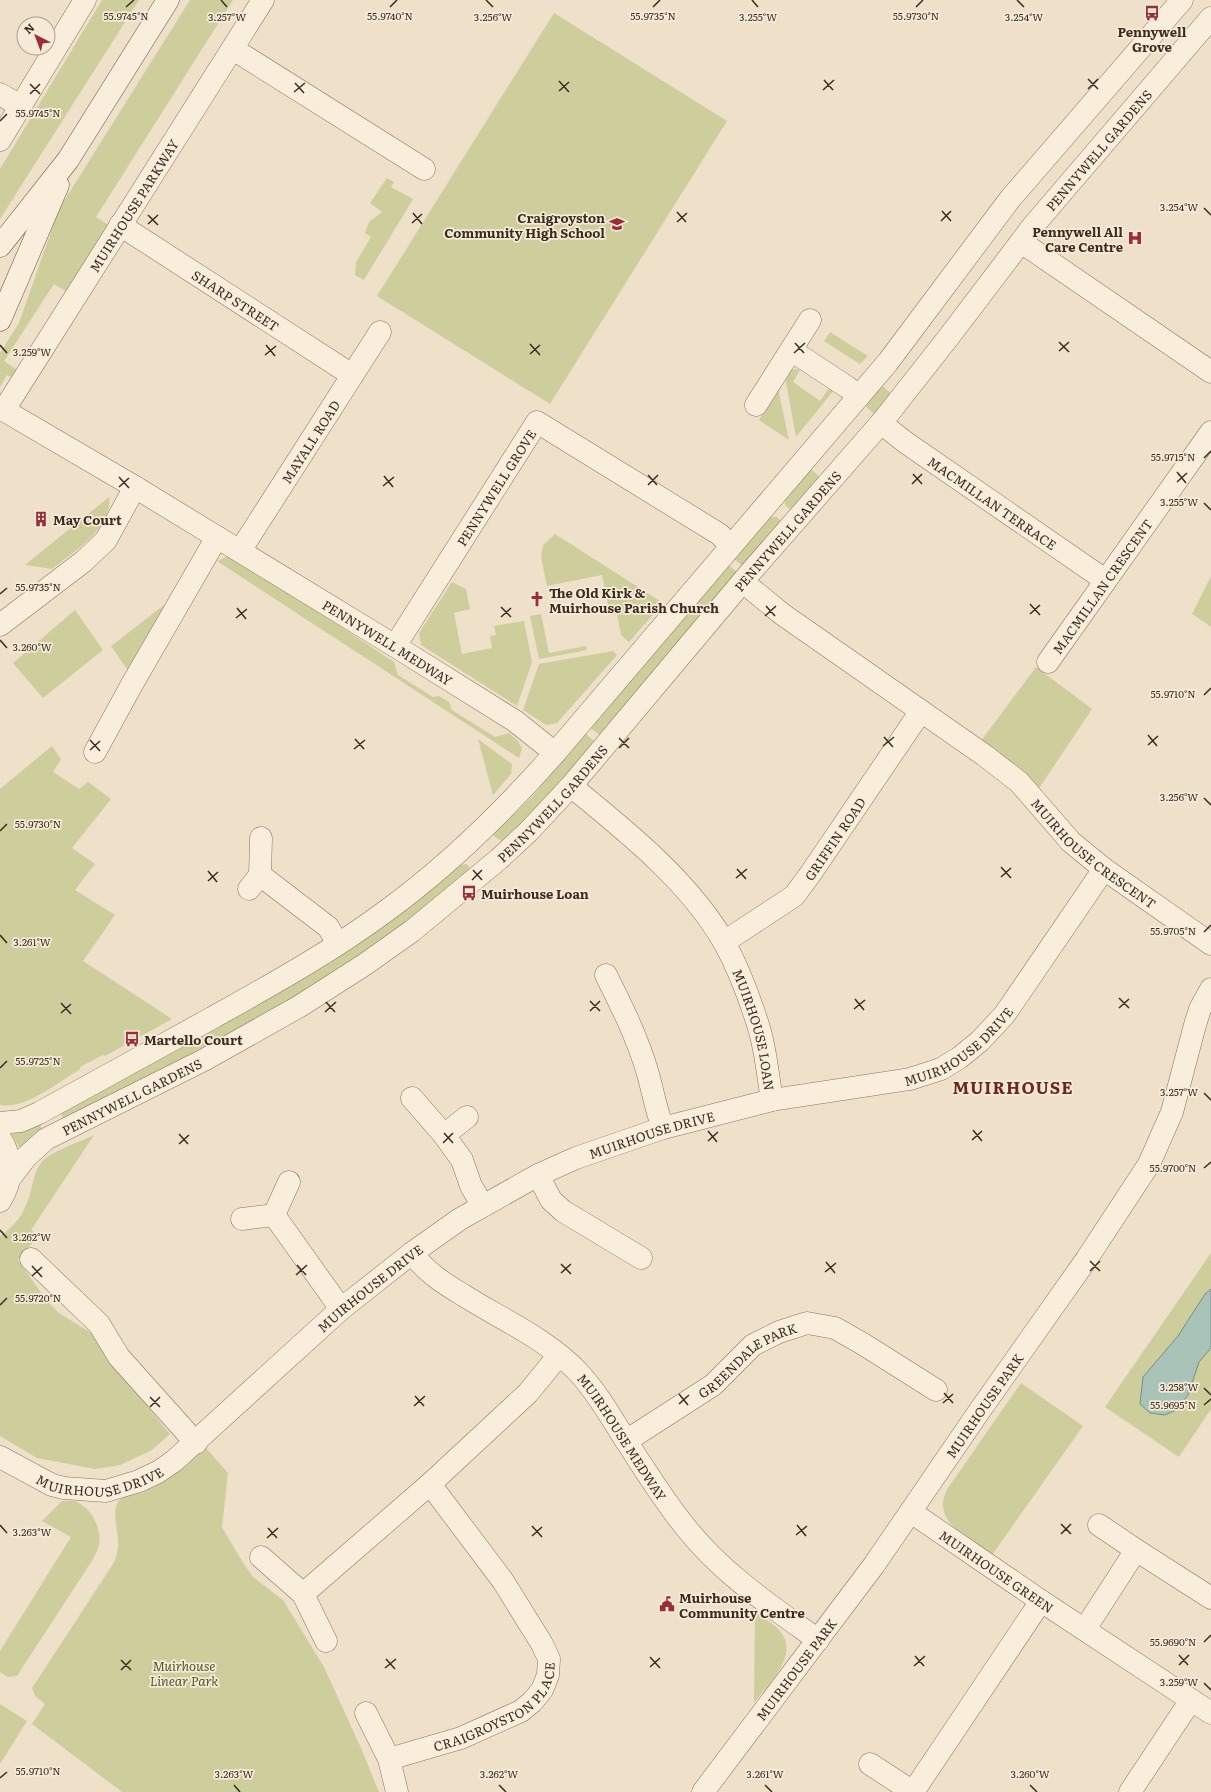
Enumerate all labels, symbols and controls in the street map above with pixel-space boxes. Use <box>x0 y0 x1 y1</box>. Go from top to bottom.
bus stop icon: Pennywell Grove <box>1143 4 1161 22</box>
text: 55.9745°N <box>103 8 149 23</box>
text: 55.9740°N <box>367 8 413 23</box>
text: 55.9735°N <box>630 8 676 23</box>
text: 55.9730°N <box>893 8 939 23</box>
text: 3.257°W <box>208 9 246 24</box>
text: 3.256°W <box>474 9 512 24</box>
text: 3.255°W <box>739 9 777 24</box>
text: 3.254°W <box>1005 9 1043 24</box>
north arrow <box>16 16 56 56</box>
text: N <box>20 19 37 37</box>
place label: Pennywell Grove <box>1118 22 1187 56</box>
street label: PENNYWELL GARDENS <box>1041 85 1156 215</box>
text: 55.9745°N <box>15 105 61 120</box>
street label: MUIRHOUSE PARKWAY <box>84 135 183 276</box>
text: 3.254°W <box>1160 199 1198 214</box>
place label: Craigroyston Community High School <box>444 208 605 242</box>
school or university icon: Craigroyston Community High School <box>608 215 626 233</box>
place label: Pennywell All Care Centre <box>1032 222 1123 256</box>
hospital icon: Pennywell All Care Centre <box>1126 229 1144 247</box>
street label: SHARP STREET <box>189 265 284 335</box>
text: 3.259°W <box>13 344 51 359</box>
street label: MAYALL ROAD <box>276 396 344 487</box>
street label: PENNYWELL GROVE <box>452 425 540 549</box>
text: 55.9715°N <box>1151 449 1195 464</box>
street label: MACMILLAN TERRACE <box>924 451 1061 554</box>
street label: PENNYWELL GARDENS <box>729 466 845 595</box>
text: 3.255°W <box>1160 494 1198 509</box>
building icon: May Court <box>32 510 50 528</box>
place label: May Court <box>53 510 122 529</box>
street label: MACMILLAN CRESCENT <box>1047 514 1157 658</box>
text: 55.9735°N <box>15 579 61 594</box>
place label: The Old Kirk & Muirhouse Parish Church <box>549 583 719 617</box>
church icon: The Old Kirk & Muirhouse Parish Church <box>528 590 546 608</box>
street label: PENNYWELL MEDWAY <box>319 594 457 690</box>
text: 3.260°W <box>12 639 52 654</box>
text: 55.9710°N <box>1150 686 1196 701</box>
street label: PENNYWELL GARDENS <box>492 740 612 866</box>
text: 3.256°W <box>1160 789 1198 804</box>
street label: GRIFFIN ROAD <box>799 793 870 884</box>
street label: MUIRHOUSE CRESCENT <box>1027 794 1161 913</box>
text: 55.9730°N <box>15 816 61 831</box>
bus stop icon: Muirhouse Loan <box>460 884 478 902</box>
place label: Muirhouse Loan <box>481 884 589 903</box>
text: 55.9705°N <box>1150 923 1196 938</box>
text: 3.261°W <box>13 934 51 949</box>
street label: MUIRHOUSE LOAN <box>729 965 780 1092</box>
street label: MUIRHOUSE DRIVE <box>897 999 1013 1085</box>
bus stop icon: Martello Court <box>123 1030 141 1048</box>
place label: Martello Court <box>144 1030 243 1049</box>
text: 55.9725°N <box>15 1053 61 1068</box>
street label: PENNYWELL GARDENS <box>58 1053 205 1139</box>
district label: MUIRHOUSE <box>953 1076 1073 1096</box>
text: 3.257°W <box>1160 1084 1198 1099</box>
street label: MUIRHOUSE DRIVE <box>586 1106 716 1162</box>
text: 55.9700°N <box>1150 1160 1196 1175</box>
text: 3.262°W <box>13 1229 51 1244</box>
street label: MUIRHOUSE DRIVE <box>313 1239 426 1336</box>
text: 55.9720°N <box>15 1290 61 1305</box>
street label: GREENDALE PARK <box>694 1317 799 1402</box>
street label: MUIRHOUSE PARK <box>941 1349 1027 1462</box>
street label: MUIRHOUSE MEDWAY <box>574 1369 672 1505</box>
text: 3.258°W <box>1160 1379 1198 1394</box>
text: 55.9695°N <box>1150 1397 1196 1412</box>
street label: MUIRHOUSE DRIVE <box>33 1462 167 1501</box>
text: 3.263°W <box>13 1524 51 1539</box>
street label: MUIRHOUSE GREEN <box>936 1525 1058 1617</box>
place label: Muirhouse Community Centre <box>679 1588 805 1622</box>
public building icon: Muirhouse Community Centre <box>658 1595 676 1613</box>
street label: MUIRHOUSE PARK <box>751 1614 841 1724</box>
text: 55.9690°N <box>1150 1634 1196 1649</box>
park label: Muirhouse Linear Park <box>150 1656 219 1690</box>
street label: CRAIGROYSTON PLACE <box>431 1662 558 1755</box>
text: 3.259°W <box>1160 1674 1198 1689</box>
text: 55.9710°N <box>15 1763 61 1778</box>
text: 3.263°W <box>215 1766 253 1781</box>
text: 3.262°W <box>480 1766 518 1781</box>
text: 3.261°W <box>746 1766 784 1781</box>
text: 3.260°W <box>1010 1766 1050 1781</box>

